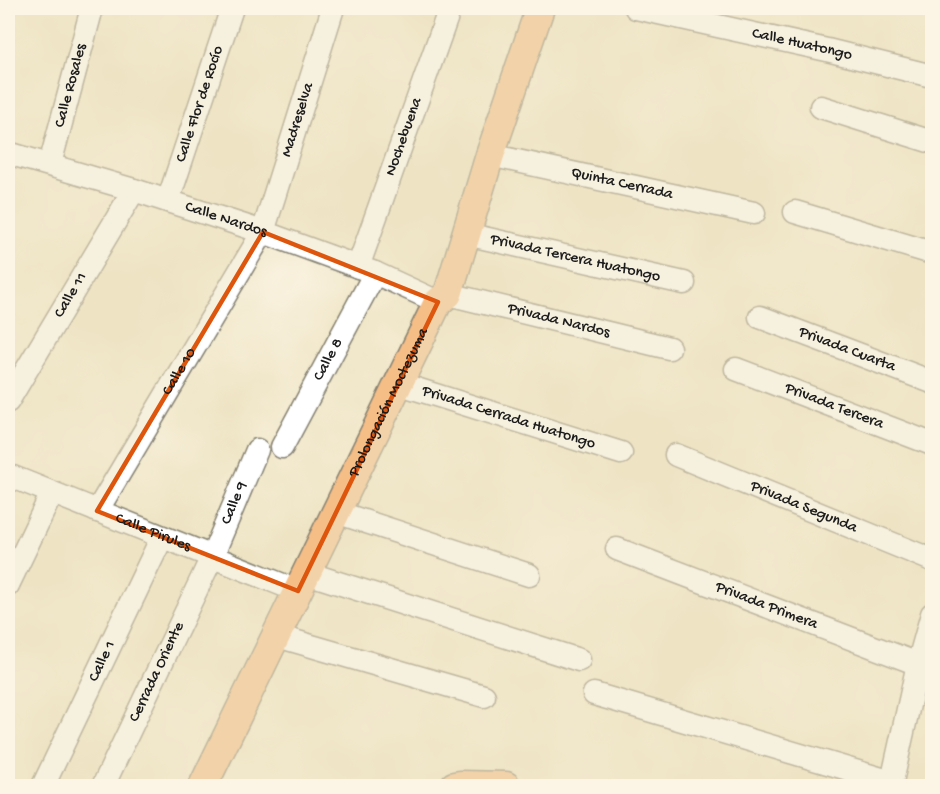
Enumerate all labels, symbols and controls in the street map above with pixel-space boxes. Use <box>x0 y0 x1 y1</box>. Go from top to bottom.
street label: Calle Huatongo <box>750 24 854 65</box>
street label: Calle Rosales <box>51 41 92 130</box>
street label: Calle Flor de Rocío <box>172 44 228 165</box>
street label: Madreselva <box>277 79 319 160</box>
street label: Nochebuena <box>382 94 427 179</box>
street label: Quinta Cerrada <box>569 164 676 205</box>
street label: Calle Nardos <box>182 198 271 243</box>
street label: Privada Tercera Huatongo <box>488 230 662 287</box>
street label: Calle 11 <box>50 269 92 322</box>
street label: Privada Nardos <box>505 299 613 343</box>
street label: Privada Cuarta <box>795 323 899 377</box>
street label: Prolongación Moctezuma <box>344 324 434 481</box>
street label: Calle 8 <box>310 335 348 384</box>
street label: Calle 10 <box>158 344 201 399</box>
street label: Privada Tercera <box>781 379 887 434</box>
street label: Privada Cerrada Huatongo <box>419 382 598 454</box>
street label: Privada Segunda <box>746 477 861 538</box>
street label: Calle 9 <box>217 479 252 527</box>
street label: Calle Pirules <box>112 509 194 557</box>
street label: Privada Primera <box>712 578 821 635</box>
street label: Cerrada Oriente <box>125 618 189 725</box>
street label: Calle 1 <box>85 638 120 685</box>

